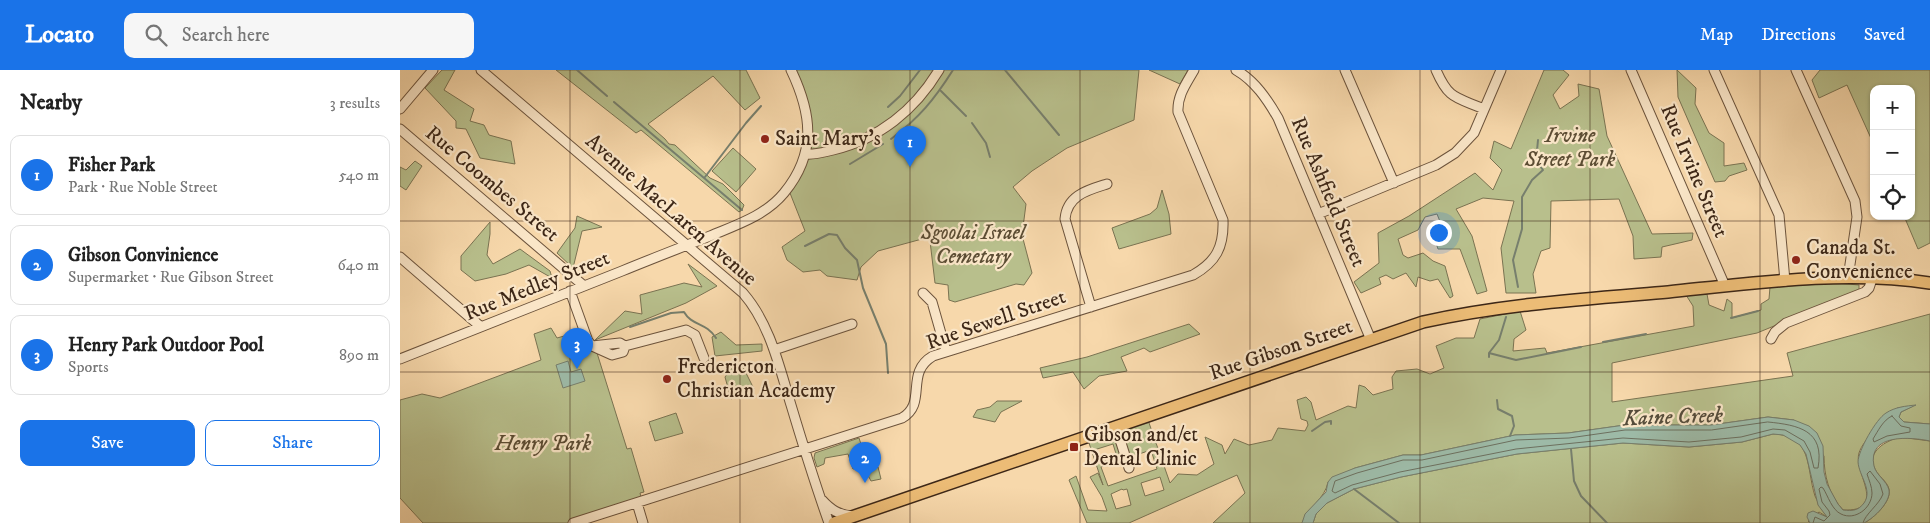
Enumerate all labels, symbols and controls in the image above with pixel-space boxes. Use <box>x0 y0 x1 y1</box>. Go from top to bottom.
search box <box>124 13 474 58</box>
text: Locato <box>25 20 94 50</box>
icon: search <box>142 21 170 49</box>
text: Search here <box>182 24 270 47</box>
text: Map <box>1700 24 1733 46</box>
text: Directions <box>1761 24 1836 46</box>
text: Saved <box>1864 24 1905 46</box>
map controls <box>1870 85 1915 220</box>
button: + <box>1870 85 1915 130</box>
text: Nearby <box>20 90 82 116</box>
text: 3 results <box>330 93 380 113</box>
street label: Rue Irvine Street <box>1654 100 1734 242</box>
street label: Rue Ashfield Street <box>1285 113 1371 271</box>
street label: Rue Coombes Street <box>420 120 565 248</box>
park label: Irvine Street Park <box>1524 123 1615 173</box>
place label: Saint Mary's <box>775 126 881 152</box>
pin: 1 <box>894 126 926 167</box>
street label: Avenue MacLaren Avenue <box>580 128 762 292</box>
button: − <box>1870 130 1915 175</box>
marker: Saint Mary's <box>759 133 771 145</box>
text: Fisher Park <box>68 154 155 177</box>
text: 1 <box>34 165 40 185</box>
text: 540 m <box>339 165 379 185</box>
button: locate <box>1870 175 1915 220</box>
text: Park · Rue Noble Street <box>68 177 218 197</box>
park label: Sgoolai Israel Cemetary <box>920 220 1028 270</box>
your location <box>1426 220 1452 246</box>
place label: Canada St. Convenience <box>1806 235 1913 285</box>
text: Gibson Convinience <box>68 244 218 267</box>
street label: Rue Medley Street <box>461 245 614 327</box>
marker: Canada St. Convenience <box>1790 254 1802 266</box>
text: 2 <box>33 255 41 275</box>
text: 640 m <box>337 255 379 275</box>
text: Supermarket · Rue Gibson Street <box>68 267 274 287</box>
street label: Rue Sewell Street <box>923 284 1069 356</box>
street label: Rue Gibson Street <box>1206 313 1356 387</box>
pin: 3 <box>561 328 593 369</box>
text: Henry Park Outdoor Pool <box>68 334 264 357</box>
text: 3 <box>34 345 40 365</box>
text: 890 m <box>339 345 379 365</box>
place label: Fredericton Christian Academy <box>677 354 836 404</box>
text: Sports <box>68 357 109 377</box>
marker: Fredericton Christian Academy <box>661 373 673 385</box>
water label: Kaine Creek <box>1622 402 1724 432</box>
button: Save <box>20 420 195 466</box>
button: Share <box>205 420 380 466</box>
place label: Gibson and/et Dental Clinic <box>1084 422 1198 472</box>
park label: Henry Park <box>494 431 591 457</box>
marker: Gibson and/et Dental Clinic <box>1068 441 1080 453</box>
pin: 2 <box>849 442 881 483</box>

